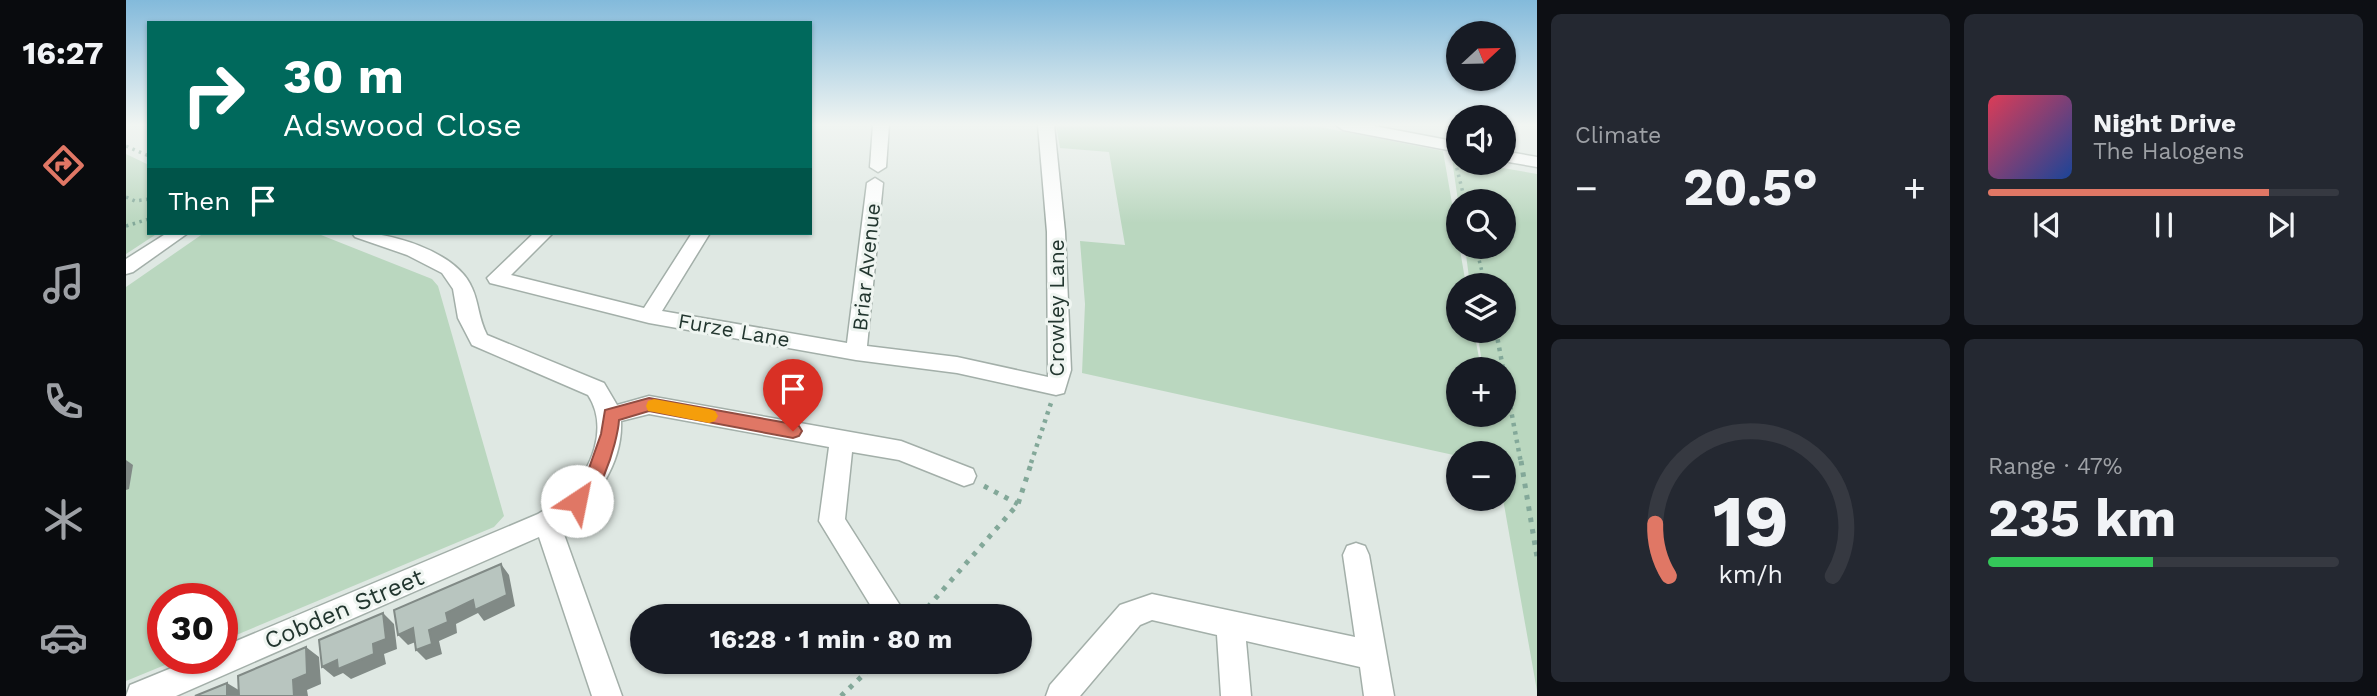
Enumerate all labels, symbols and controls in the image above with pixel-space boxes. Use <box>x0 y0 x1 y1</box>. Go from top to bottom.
north arrow <box>1446 21 1516 91</box>
map controls <box>1446 21 1516 511</box>
text: 16:27 <box>22 34 104 72</box>
text: 30 m <box>283 47 404 105</box>
icon: right <box>168 49 259 140</box>
button: sound <box>1446 105 1516 175</box>
text: Adswood Close <box>283 106 522 144</box>
text: Night Drive <box>2093 108 2236 138</box>
text: Climate <box>1575 122 1661 149</box>
text: The Halogens <box>2093 138 2244 165</box>
icon: directions <box>39 141 88 190</box>
text: 20.5° <box>1683 157 1818 218</box>
text: − <box>1575 166 1598 210</box>
text: + <box>1903 166 1926 210</box>
icon: arrive <box>244 182 282 220</box>
text: Then <box>168 186 230 216</box>
button: search <box>1446 189 1516 259</box>
street label: Briar Avenue <box>847 202 885 332</box>
icon: previous <box>2028 206 2066 244</box>
icon: pause <box>2145 206 2183 244</box>
icon: next <box>2262 206 2300 244</box>
street label: Crowley Lane <box>1044 239 1069 377</box>
icon: music <box>39 259 88 308</box>
button: layers <box>1446 273 1516 343</box>
street label: Furze Lane <box>676 308 792 352</box>
button: + <box>1446 357 1516 427</box>
pin <box>763 359 823 431</box>
icon: arrive <box>774 370 812 408</box>
icon: phone <box>39 377 88 426</box>
button: − <box>1446 441 1516 511</box>
text: Range · 47% <box>1988 453 2122 480</box>
position arrow <box>540 464 614 538</box>
text: 19 <box>1712 479 1789 565</box>
text: 235 km <box>1988 488 2176 549</box>
icon: climate <box>39 495 88 544</box>
text: km/h <box>1718 560 1783 589</box>
street label: Cobden Street <box>260 563 428 655</box>
speed limit sign: 30 <box>147 583 238 674</box>
icon: car <box>39 613 88 662</box>
text: 16:28 · 1 min · 80 m <box>710 624 952 654</box>

